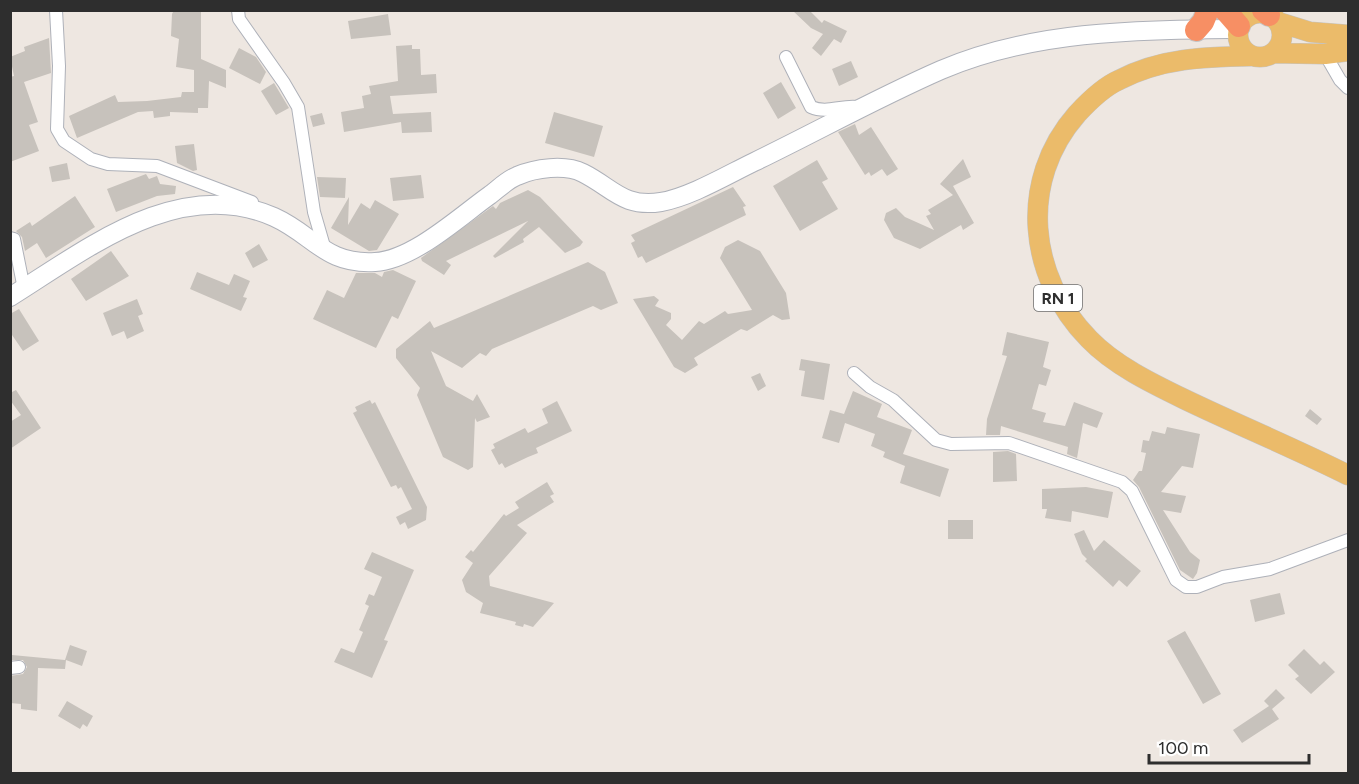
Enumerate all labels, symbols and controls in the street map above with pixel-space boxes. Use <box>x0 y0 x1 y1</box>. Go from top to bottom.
road number: RN 1 <box>1034 285 1082 311</box>
scale bar <box>1149 727 1310 765</box>
text: 100 m <box>1158 737 1208 759</box>

